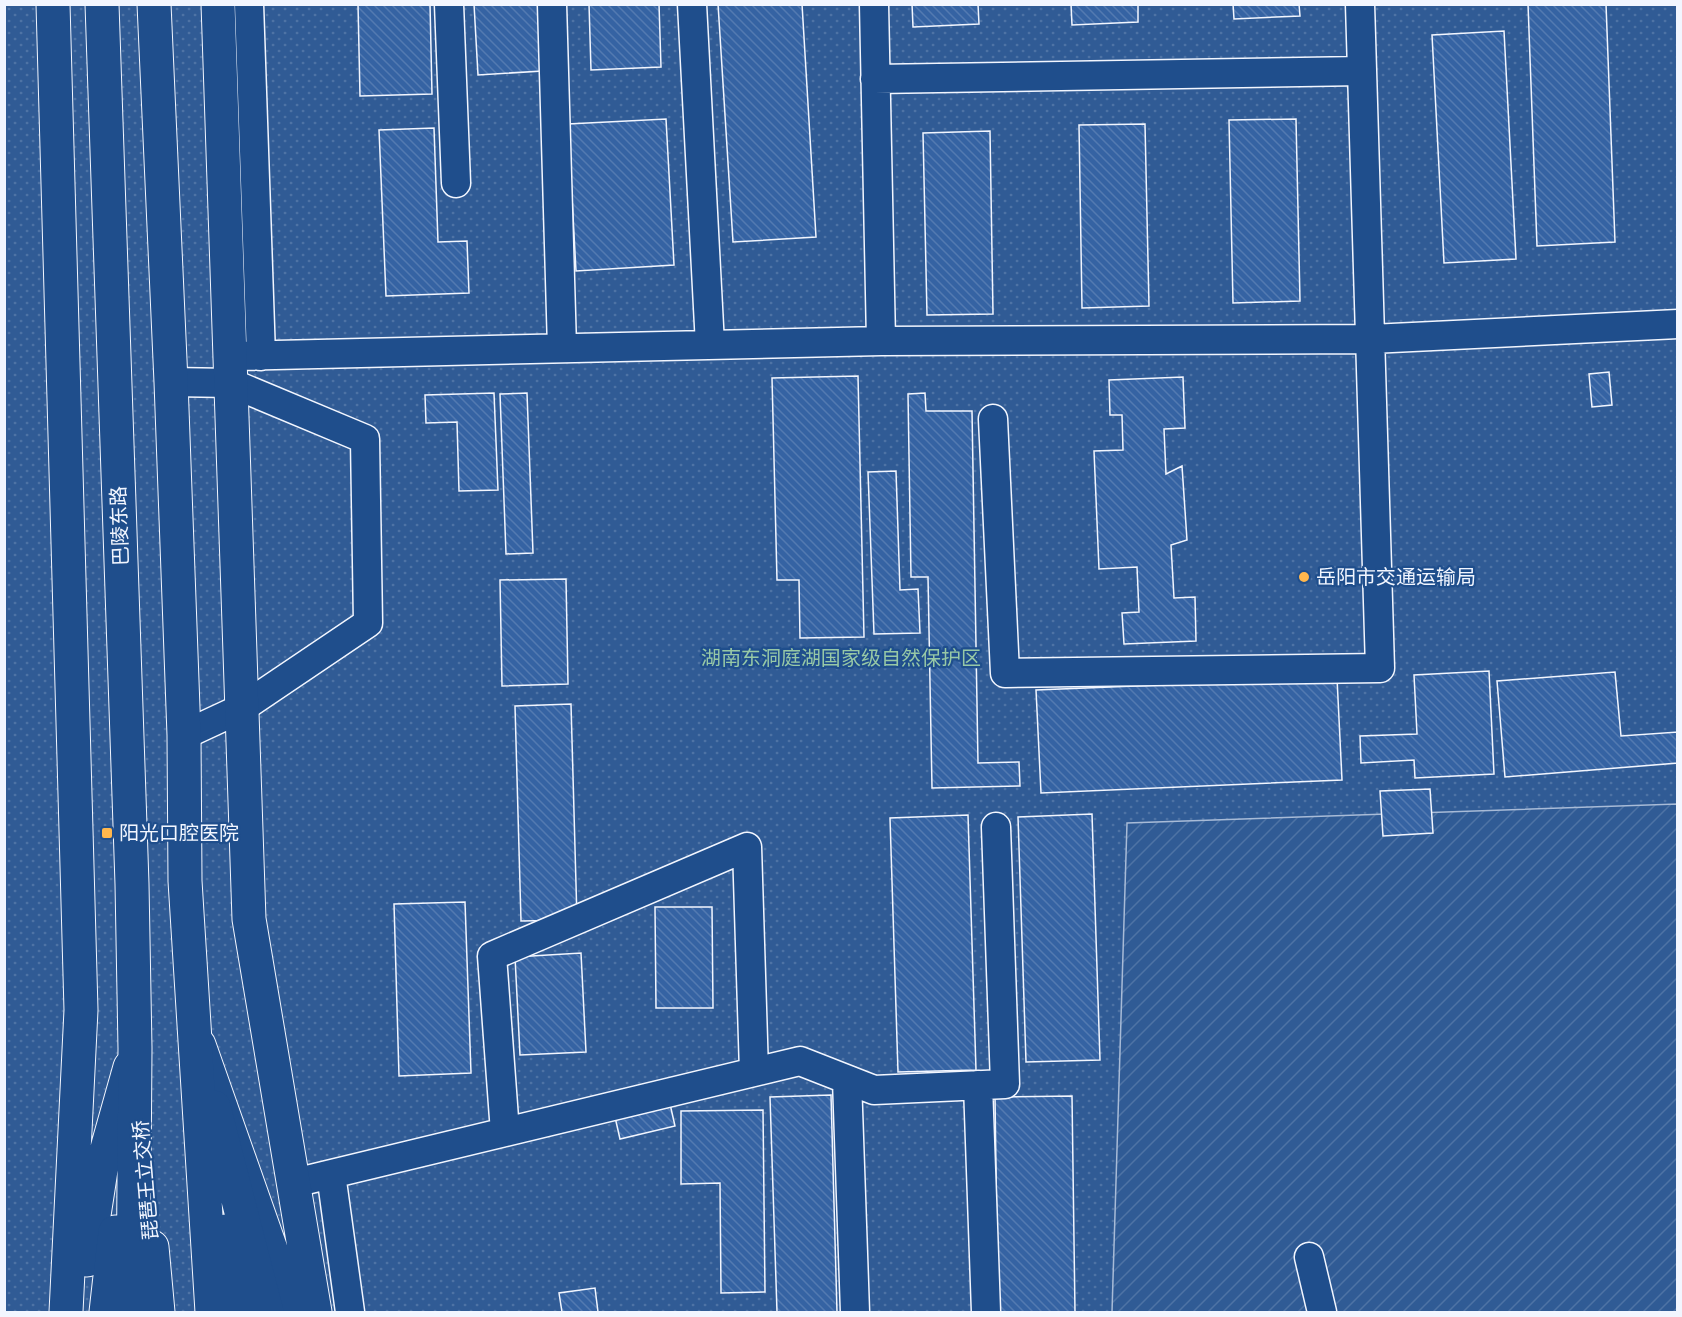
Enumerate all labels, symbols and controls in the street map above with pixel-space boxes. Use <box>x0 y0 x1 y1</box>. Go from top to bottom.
street label: 巴陵东路 <box>107 486 133 566</box>
place label: 岳阳市交通运输局 <box>1316 566 1476 589</box>
marker: 岳阳市交通运输局 <box>1297 570 1311 584</box>
park label: 湖南东洞庭湖国家级自然保护区 <box>701 647 981 670</box>
place label: 阳光口腔医院 <box>119 822 239 845</box>
marker: 阳光口腔医院 <box>100 826 114 840</box>
street label: 琵琶王立交桥 <box>129 1119 163 1241</box>

